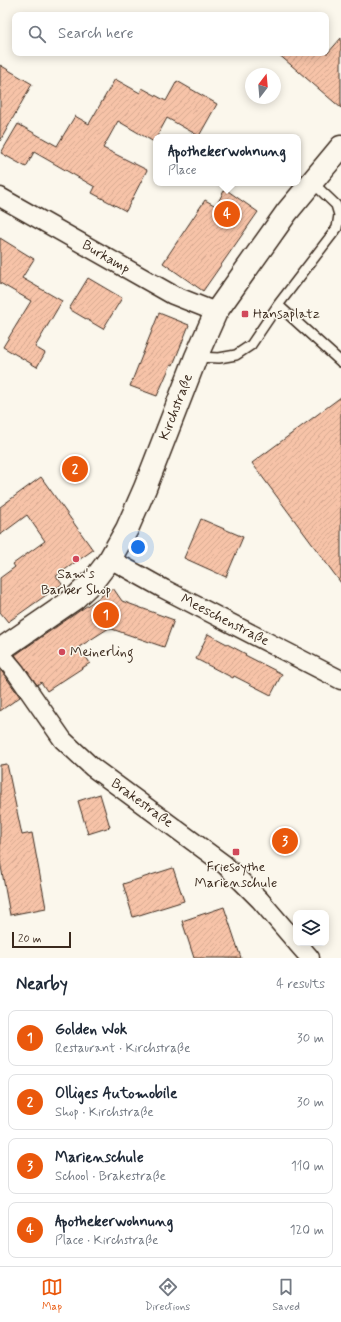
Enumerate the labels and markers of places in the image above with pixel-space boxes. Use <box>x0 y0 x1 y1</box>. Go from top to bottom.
pin: 4 <box>214 199 240 229</box>
place label: Hansaplatz <box>253 305 320 323</box>
marker: Hansaplatz <box>240 309 250 319</box>
pin: 2 <box>62 454 88 484</box>
marker: Sam's Barber Shop <box>71 554 81 564</box>
place label: Sam's Barber Shop <box>41 565 111 599</box>
pin: 1 <box>93 600 119 630</box>
place label: Meinerling <box>70 643 133 663</box>
marker: Meinerling <box>57 647 67 657</box>
pin: 3 <box>272 826 298 856</box>
marker: Friesoythe Marienschule <box>231 847 241 857</box>
place label: Friesoythe Marienschule <box>195 858 277 892</box>

